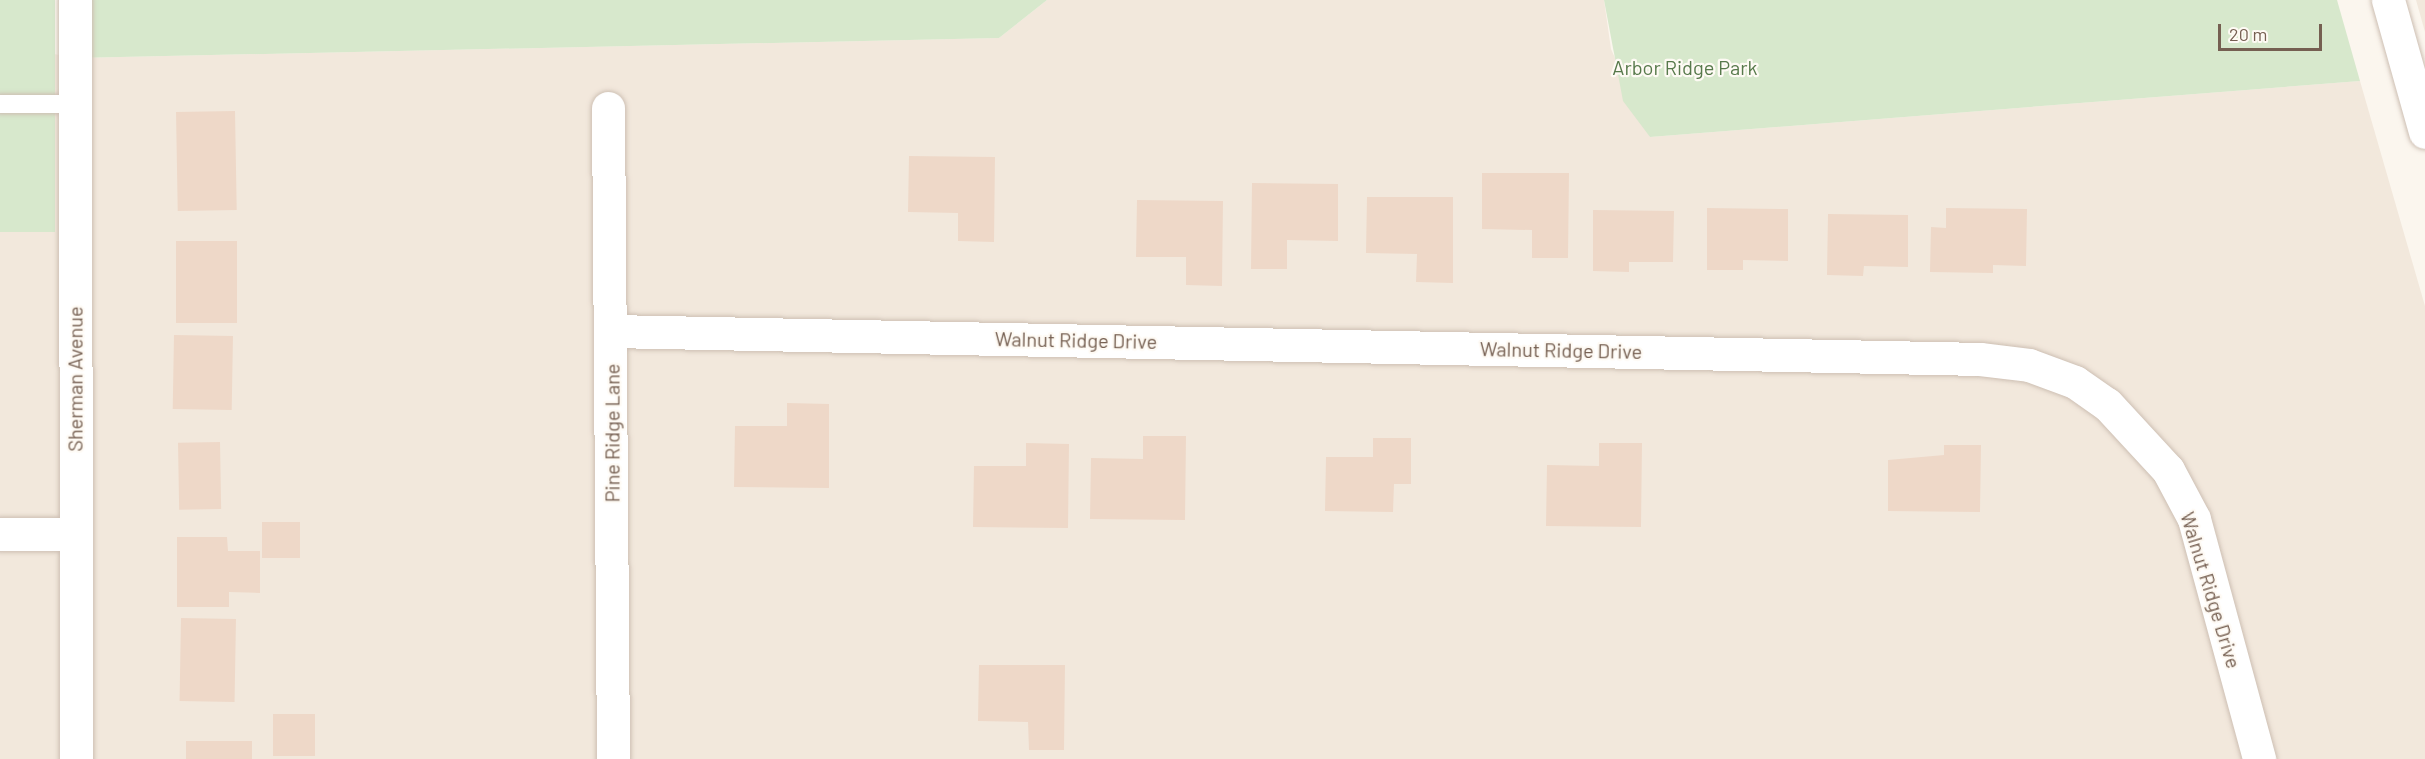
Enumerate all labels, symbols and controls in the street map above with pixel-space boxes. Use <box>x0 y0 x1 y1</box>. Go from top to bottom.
scale bar <box>2221 12 2324 50</box>
text: 20 m <box>2229 23 2267 45</box>
park label: Arbor Ridge Park <box>1612 55 1758 79</box>
street label: Sherman Avenue <box>63 306 87 452</box>
street label: Walnut Ridge Drive <box>995 327 1157 353</box>
street label: Walnut Ridge Drive <box>1480 337 1642 363</box>
street label: Pine Ridge Lane <box>600 364 624 502</box>
street label: Walnut Ridge Drive <box>2176 509 2246 671</box>

